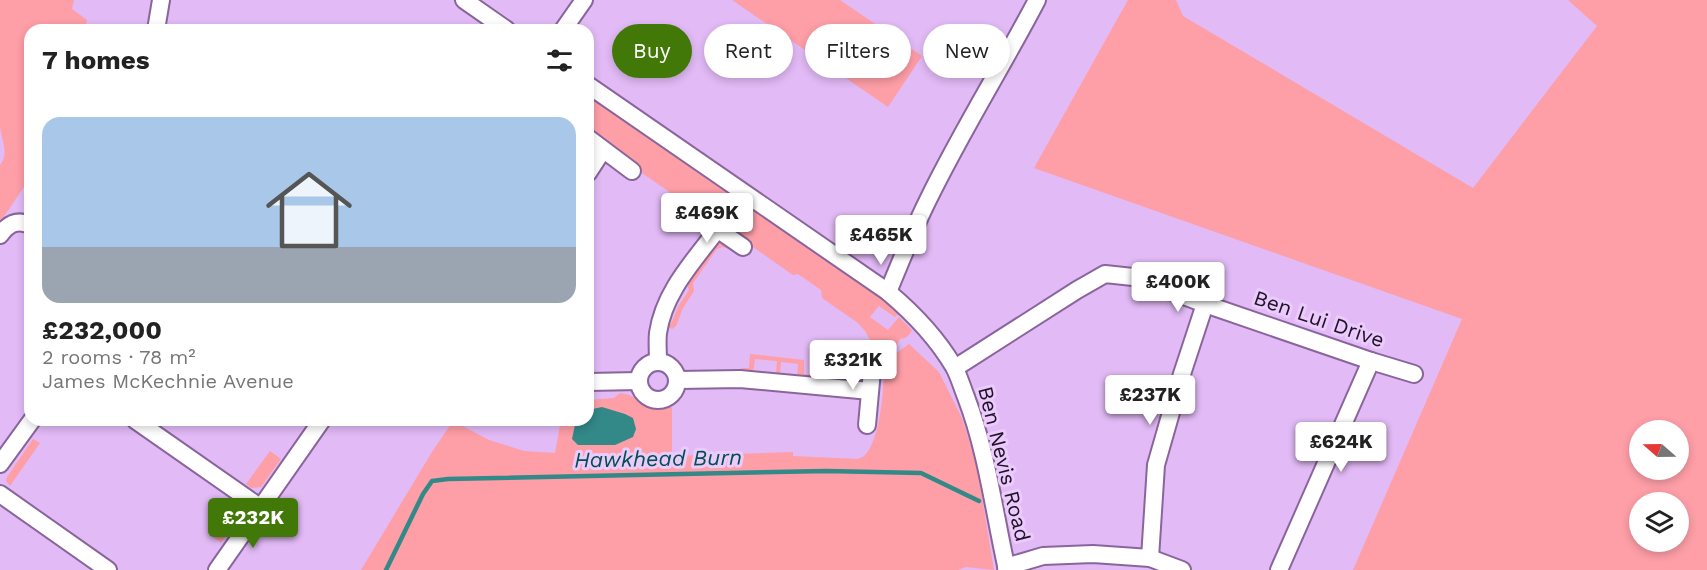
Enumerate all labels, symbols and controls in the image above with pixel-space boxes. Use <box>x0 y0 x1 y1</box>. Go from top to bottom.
chip: Buy <box>612 24 692 78</box>
chip: Rent <box>704 24 793 78</box>
chip: Filters <box>805 24 911 78</box>
chip: New <box>923 24 1010 78</box>
icon: filters <box>543 44 576 77</box>
text: 7 homes <box>42 45 150 75</box>
icon: home <box>255 156 363 264</box>
pin: £469K <box>665 193 749 244</box>
text: £469K <box>675 200 739 224</box>
pin: £465K <box>839 215 923 266</box>
text: £465K <box>849 222 913 246</box>
pin: £400K <box>1136 262 1220 313</box>
text: £400K <box>1146 269 1210 293</box>
street label: Ben Lui Drive <box>1251 285 1388 353</box>
text: £232,000 <box>42 315 162 345</box>
pin: £321K <box>811 340 895 391</box>
text: 2 rooms · 78 m² <box>42 345 196 369</box>
text: £321K <box>824 347 882 371</box>
text: James McKechnie Avenue <box>42 369 294 393</box>
pin: £237K <box>1108 375 1192 426</box>
text: £237K <box>1119 382 1181 406</box>
street label: Ben Nevis Road <box>973 384 1036 544</box>
north arrow <box>1629 420 1689 480</box>
map controls <box>1629 420 1689 552</box>
pin: £624K <box>1299 422 1383 473</box>
text: £624K <box>1309 429 1373 453</box>
water label: Hawkhead Burn <box>574 445 742 472</box>
button: layers <box>1629 492 1689 552</box>
pin: £232K <box>211 498 295 549</box>
text: £232K <box>222 505 284 529</box>

